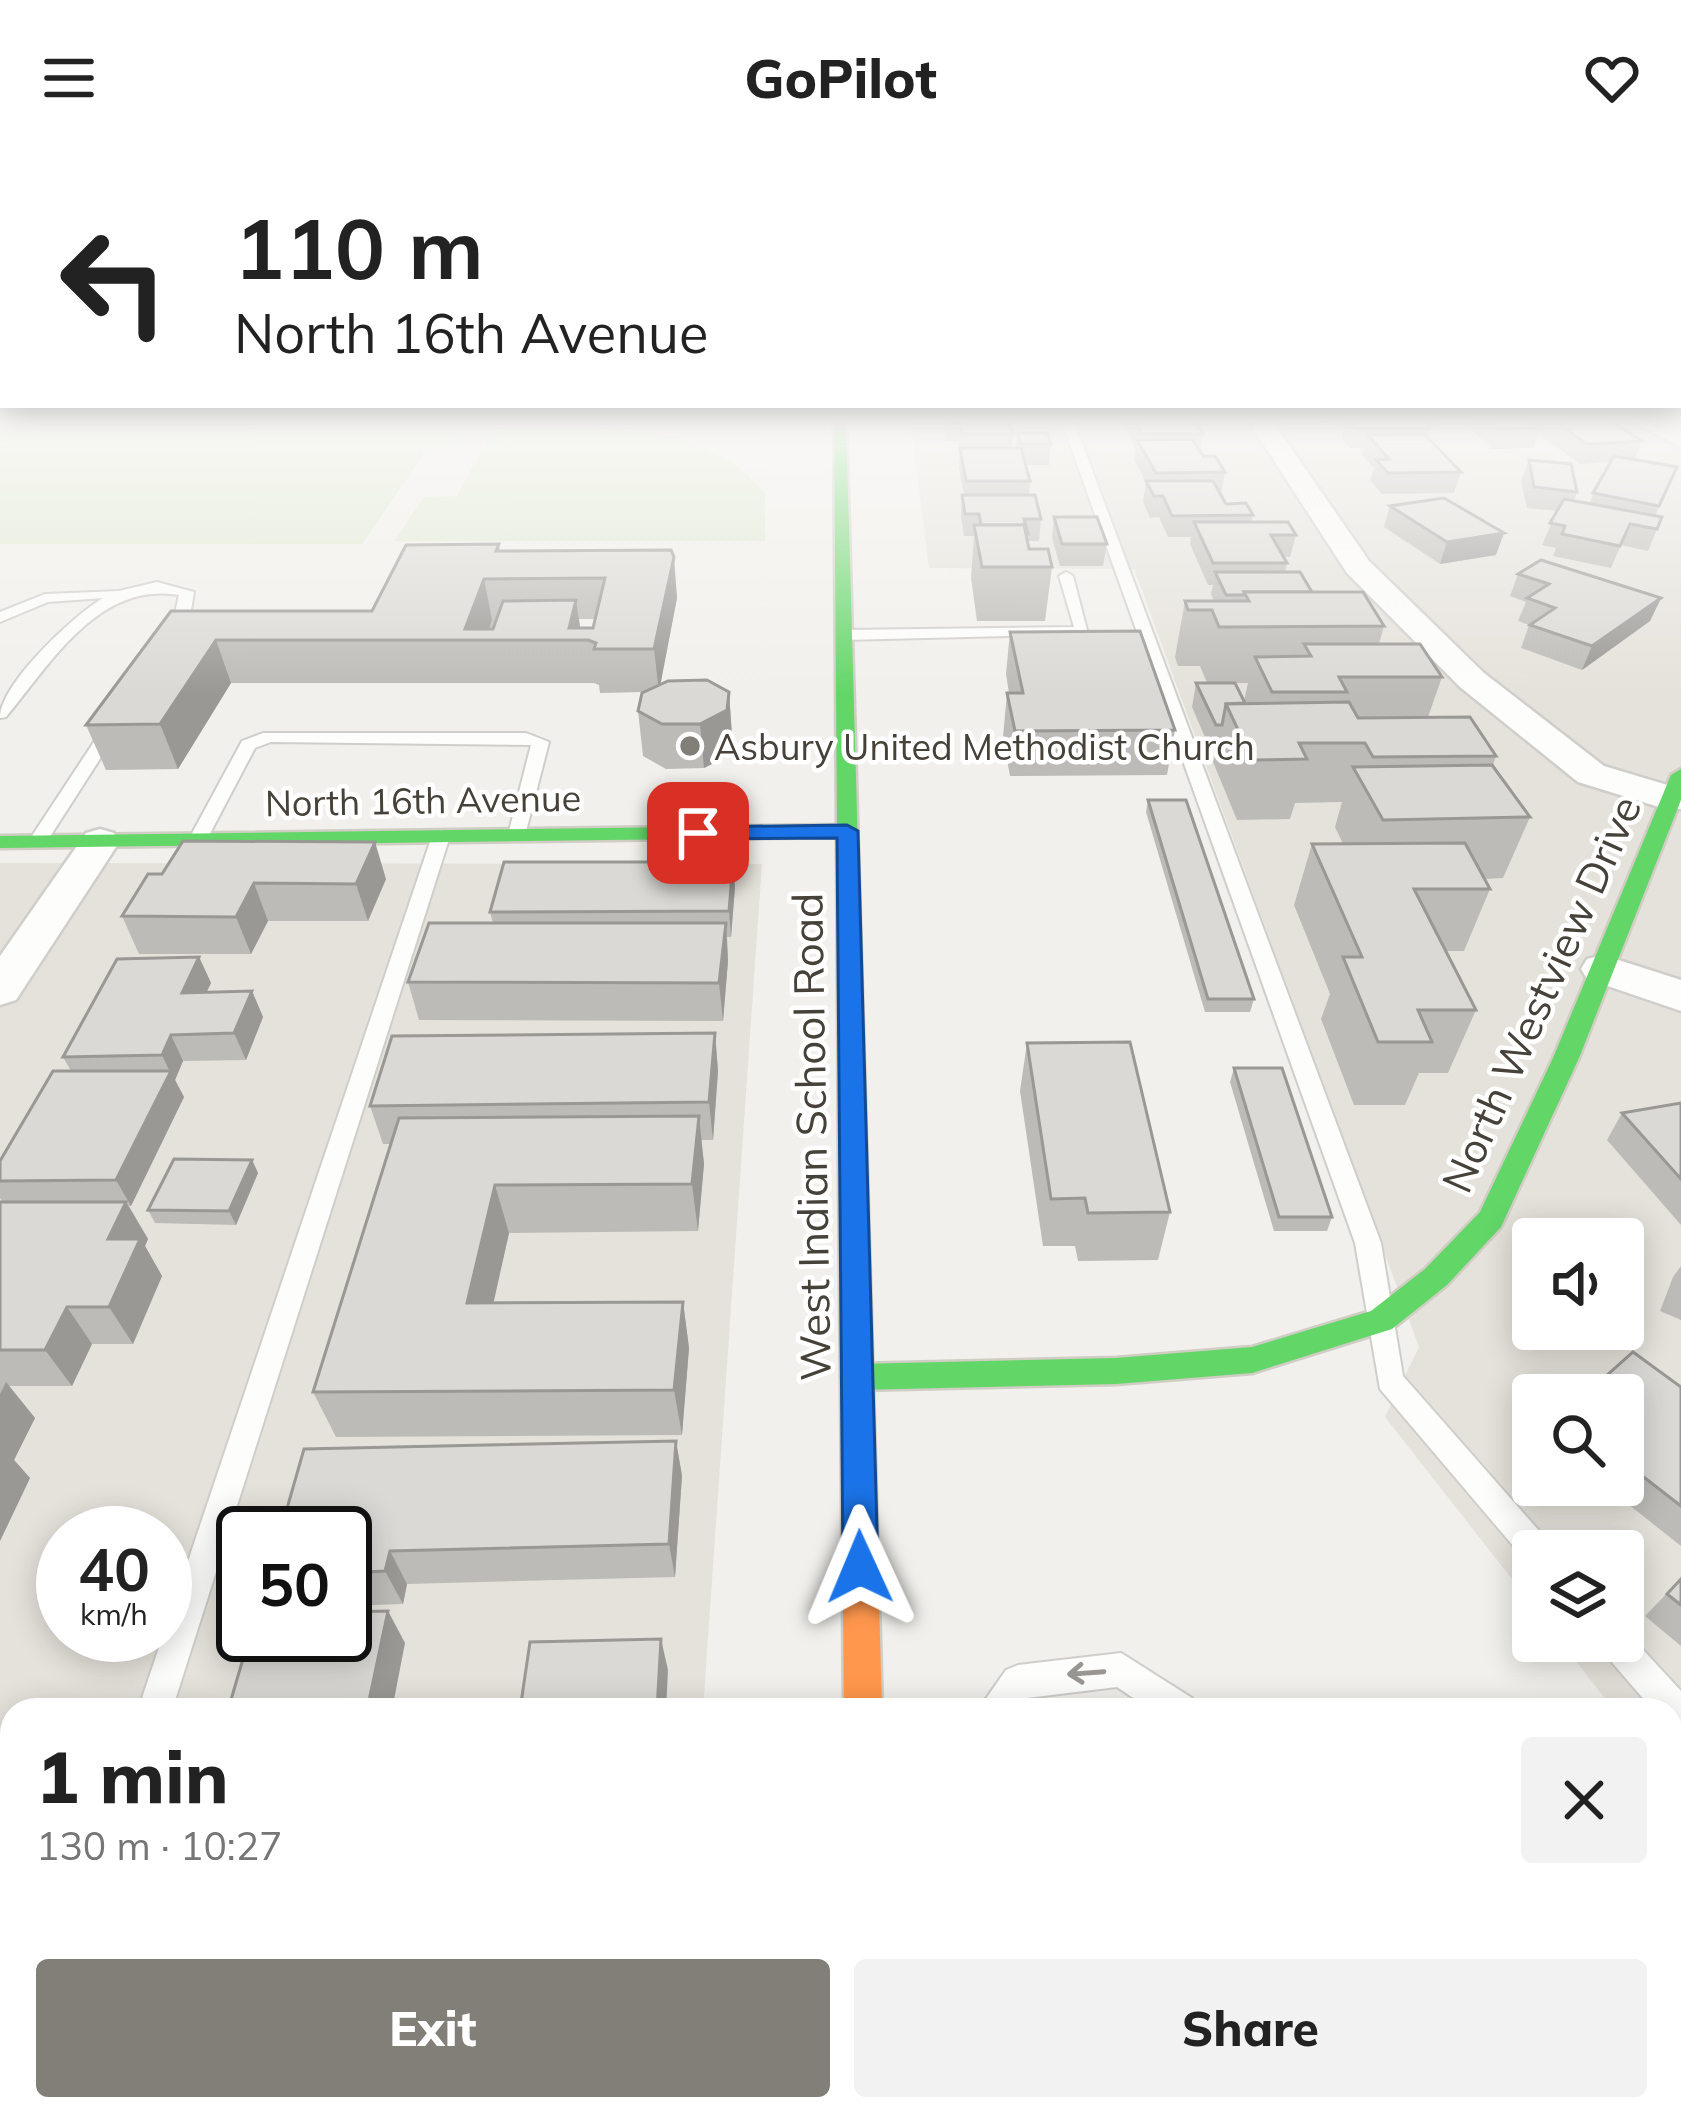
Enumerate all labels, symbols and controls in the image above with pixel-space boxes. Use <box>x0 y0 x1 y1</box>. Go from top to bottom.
text: GoPilot <box>744 44 937 112</box>
icon: menu <box>36 45 102 111</box>
icon: heart <box>1579 45 1645 111</box>
text: 110 m <box>234 195 484 300</box>
icon: left <box>36 204 192 360</box>
text: North 16th Avenue <box>234 299 708 367</box>
place label: Asbury United Methodist Church <box>714 724 1255 769</box>
marker: Asbury United Methodist Church <box>677 733 703 759</box>
street label: North 16th Avenue <box>265 775 581 825</box>
pin <box>647 782 749 884</box>
street label: North Westview Drive <box>1430 788 1652 1200</box>
icon: arrive <box>665 800 731 866</box>
street label: West Indian School Road <box>780 892 842 1382</box>
map controls <box>1512 1218 1644 1662</box>
button: sound <box>1512 1218 1644 1350</box>
button: search <box>1512 1374 1644 1506</box>
position arrow <box>797 1504 923 1630</box>
speed limit sign: 50 <box>216 1506 372 1662</box>
button: layers <box>1512 1530 1644 1662</box>
text: 40 <box>78 1531 150 1606</box>
text: km/h <box>80 1595 148 1633</box>
one-way arrow <box>1067 1661 1106 1684</box>
text: 1 min <box>36 1731 229 1821</box>
button: close <box>1521 1737 1647 1863</box>
text: 130 m · 10:27 <box>36 1821 282 1870</box>
button: Exit <box>36 1959 830 2097</box>
button: Share <box>854 1959 1647 2097</box>

